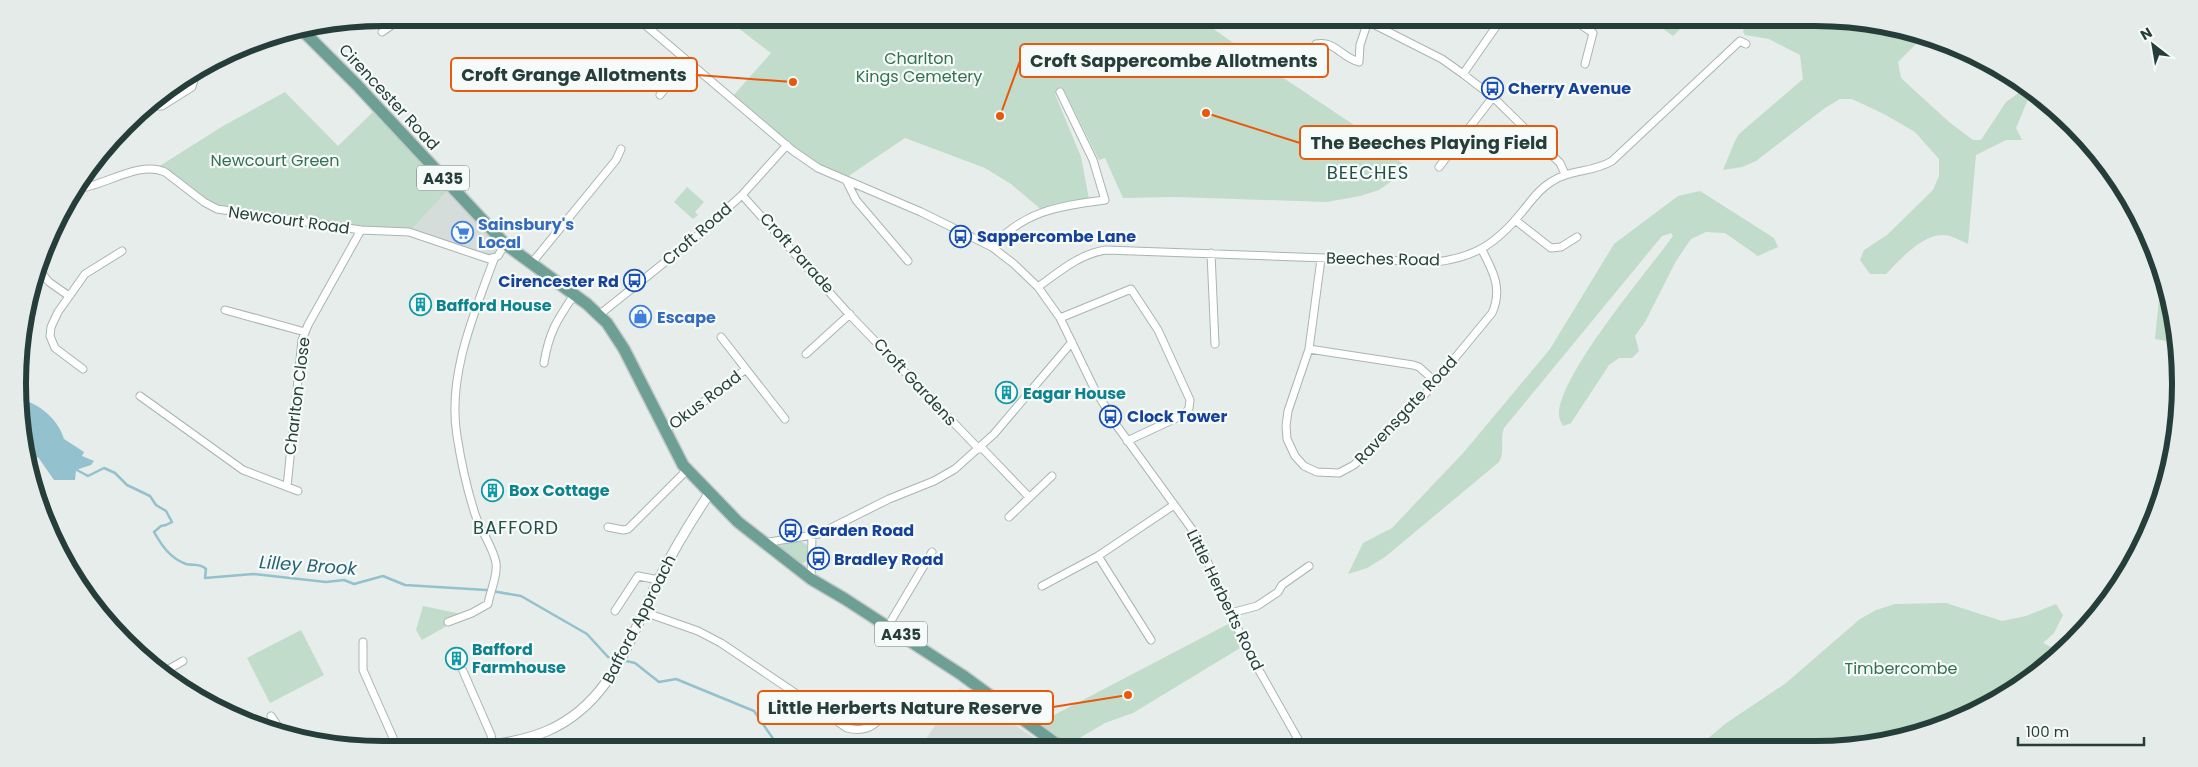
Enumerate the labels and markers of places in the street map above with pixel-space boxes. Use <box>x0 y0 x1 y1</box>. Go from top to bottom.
callout: Croft Sappercombe Allotments <box>1020 44 1328 77</box>
callout: Croft Grange Allotments <box>451 58 697 91</box>
bus stop icon: Cherry Avenue <box>1480 76 1504 100</box>
place label: Cherry Avenue <box>1508 77 1631 100</box>
callout: The Beeches Playing Field <box>1300 126 1557 159</box>
place label: Sainsbury's Local <box>478 213 574 254</box>
supermarket icon: Sainsbury's Local <box>450 221 474 245</box>
bus stop icon: Sappercombe Lane <box>949 224 973 248</box>
place label: Sappercombe Lane <box>977 225 1136 248</box>
bus stop icon: Cirencester Rd <box>623 269 647 293</box>
place label: Cirencester Rd <box>498 270 619 293</box>
building icon: Bafford House <box>408 293 432 317</box>
place label: Bafford House <box>436 294 552 317</box>
shop icon: Escape <box>629 305 653 329</box>
place label: Escape <box>657 306 716 329</box>
building icon: Eagar House <box>995 381 1019 405</box>
place label: Eagar House <box>1023 382 1126 405</box>
bus stop icon: Clock Tower <box>1099 404 1123 428</box>
place label: Clock Tower <box>1127 405 1227 428</box>
building icon: Box Cottage <box>481 478 505 502</box>
place label: Box Cottage <box>509 479 610 502</box>
bus stop icon: Garden Road <box>779 518 803 542</box>
place label: Garden Road <box>807 519 914 542</box>
bus stop icon: Bradley Road <box>806 547 830 571</box>
place label: Bradley Road <box>834 548 944 571</box>
place label: Bafford Farmhouse <box>472 638 566 679</box>
building icon: Bafford Farmhouse <box>444 646 468 670</box>
callout: Little Herberts Nature Reserve <box>758 691 1053 724</box>

